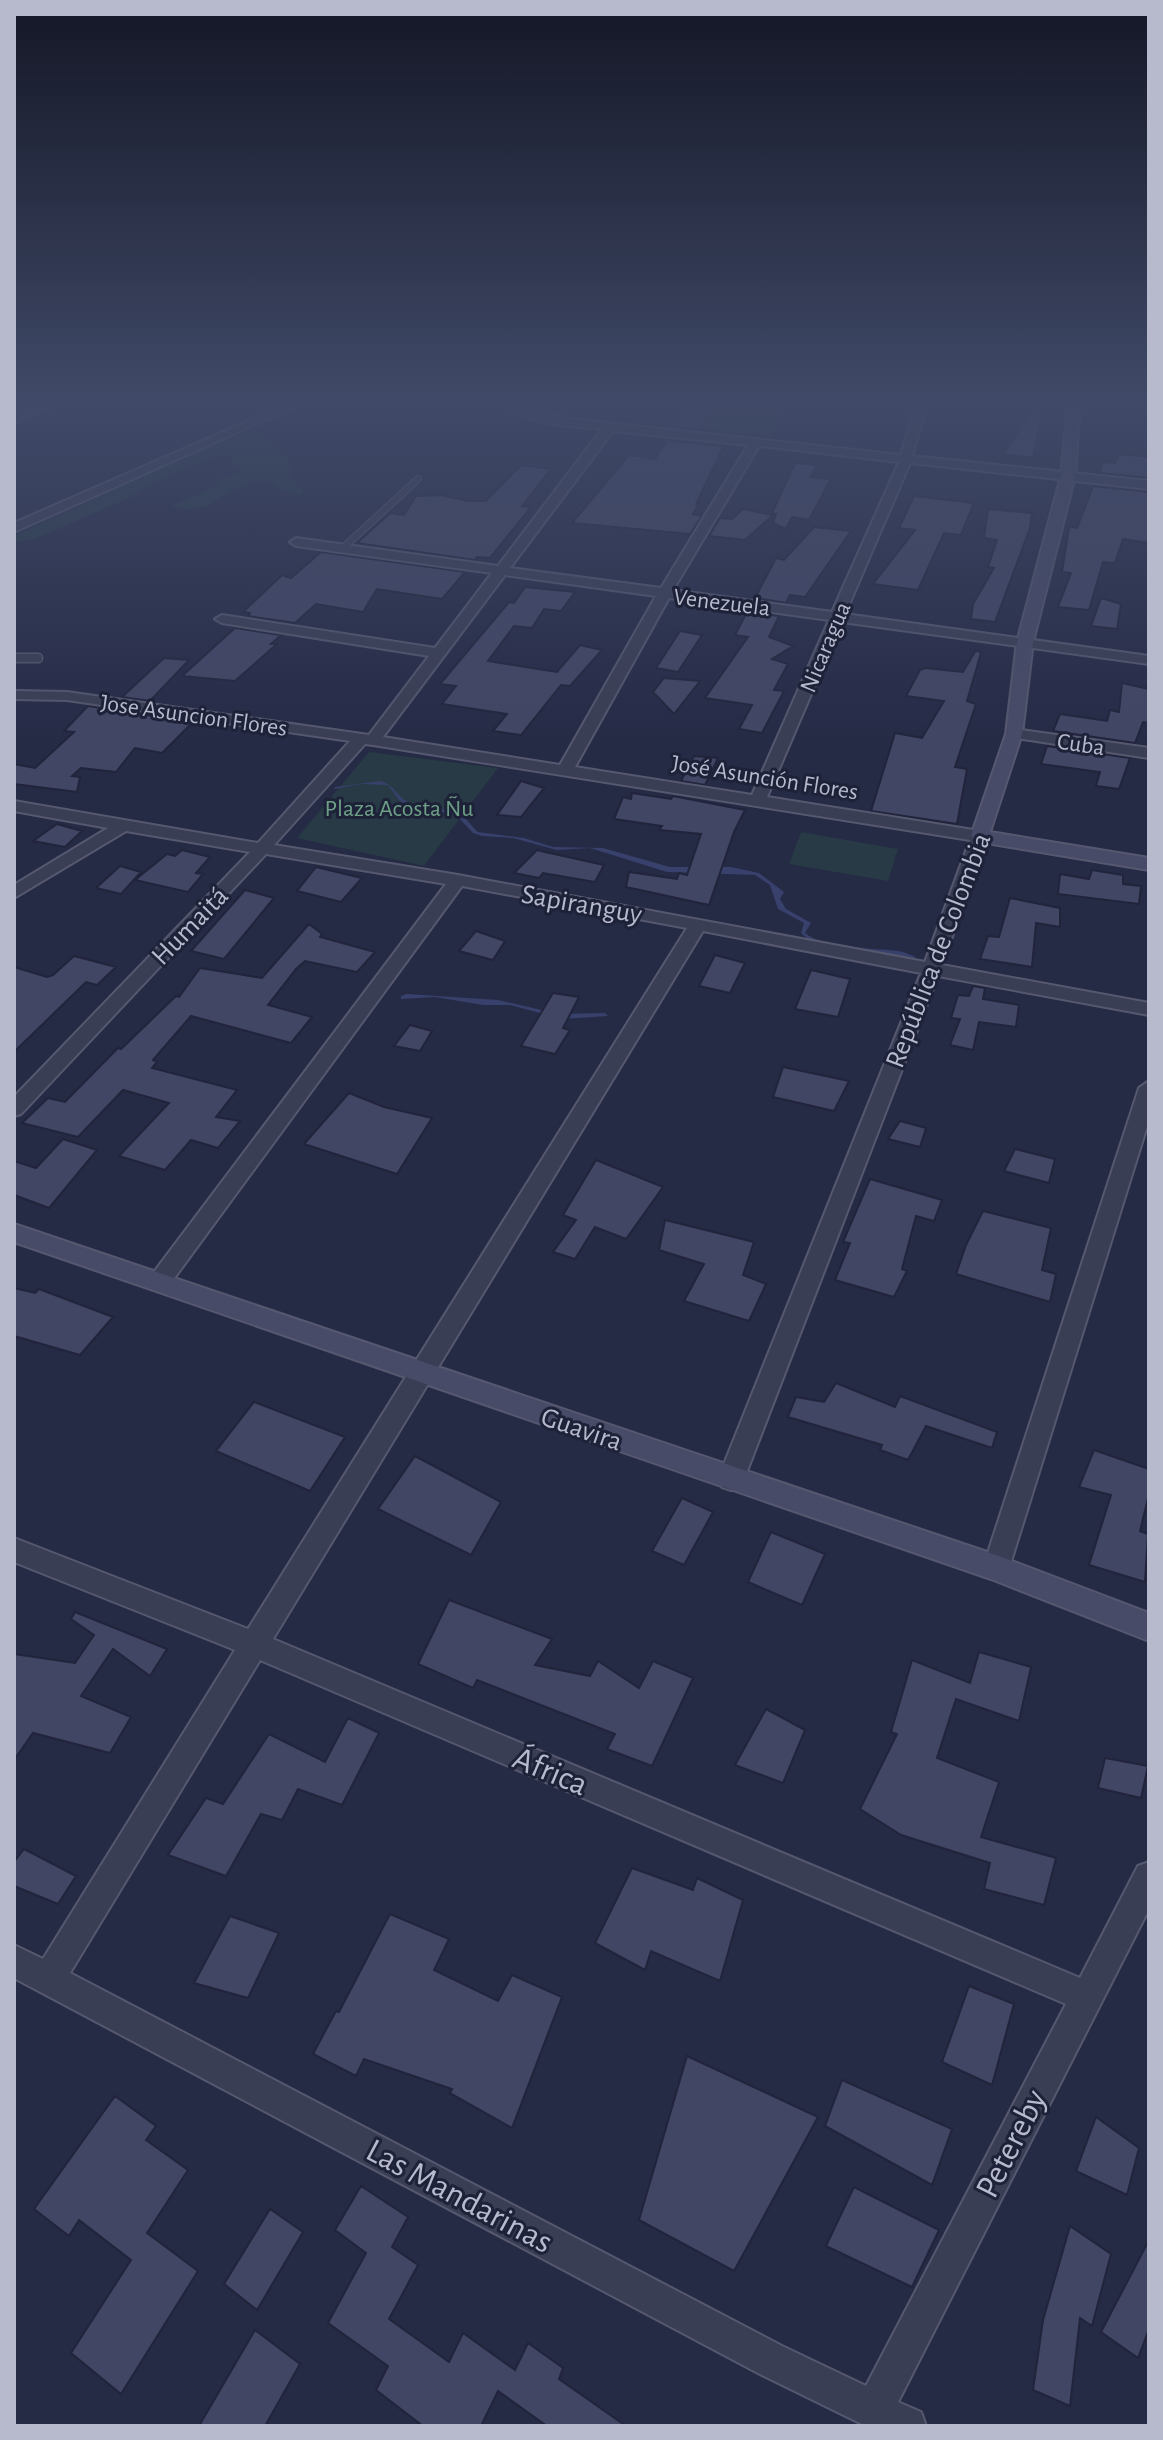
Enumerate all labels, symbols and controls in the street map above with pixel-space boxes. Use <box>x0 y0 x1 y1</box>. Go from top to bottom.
street label: Venezuela <box>672 585 772 621</box>
street label: Nicaragua <box>796 599 856 696</box>
street label: Jose Asuncion Flores <box>99 691 289 741</box>
street label: Cuba <box>1056 730 1106 760</box>
street label: José Asunción Flores <box>670 751 860 805</box>
park label: Plaza Acosta Ñu <box>325 795 473 821</box>
street label: República de Colombia <box>881 830 997 1072</box>
street label: Sapiranguy <box>519 881 644 929</box>
street label: Humaitá <box>147 882 234 971</box>
street label: Guavira <box>537 1403 625 1457</box>
street label: África <box>508 1738 594 1803</box>
street label: Petereby <box>970 2084 1054 2203</box>
street label: Las Mandarinas <box>360 2134 558 2260</box>

